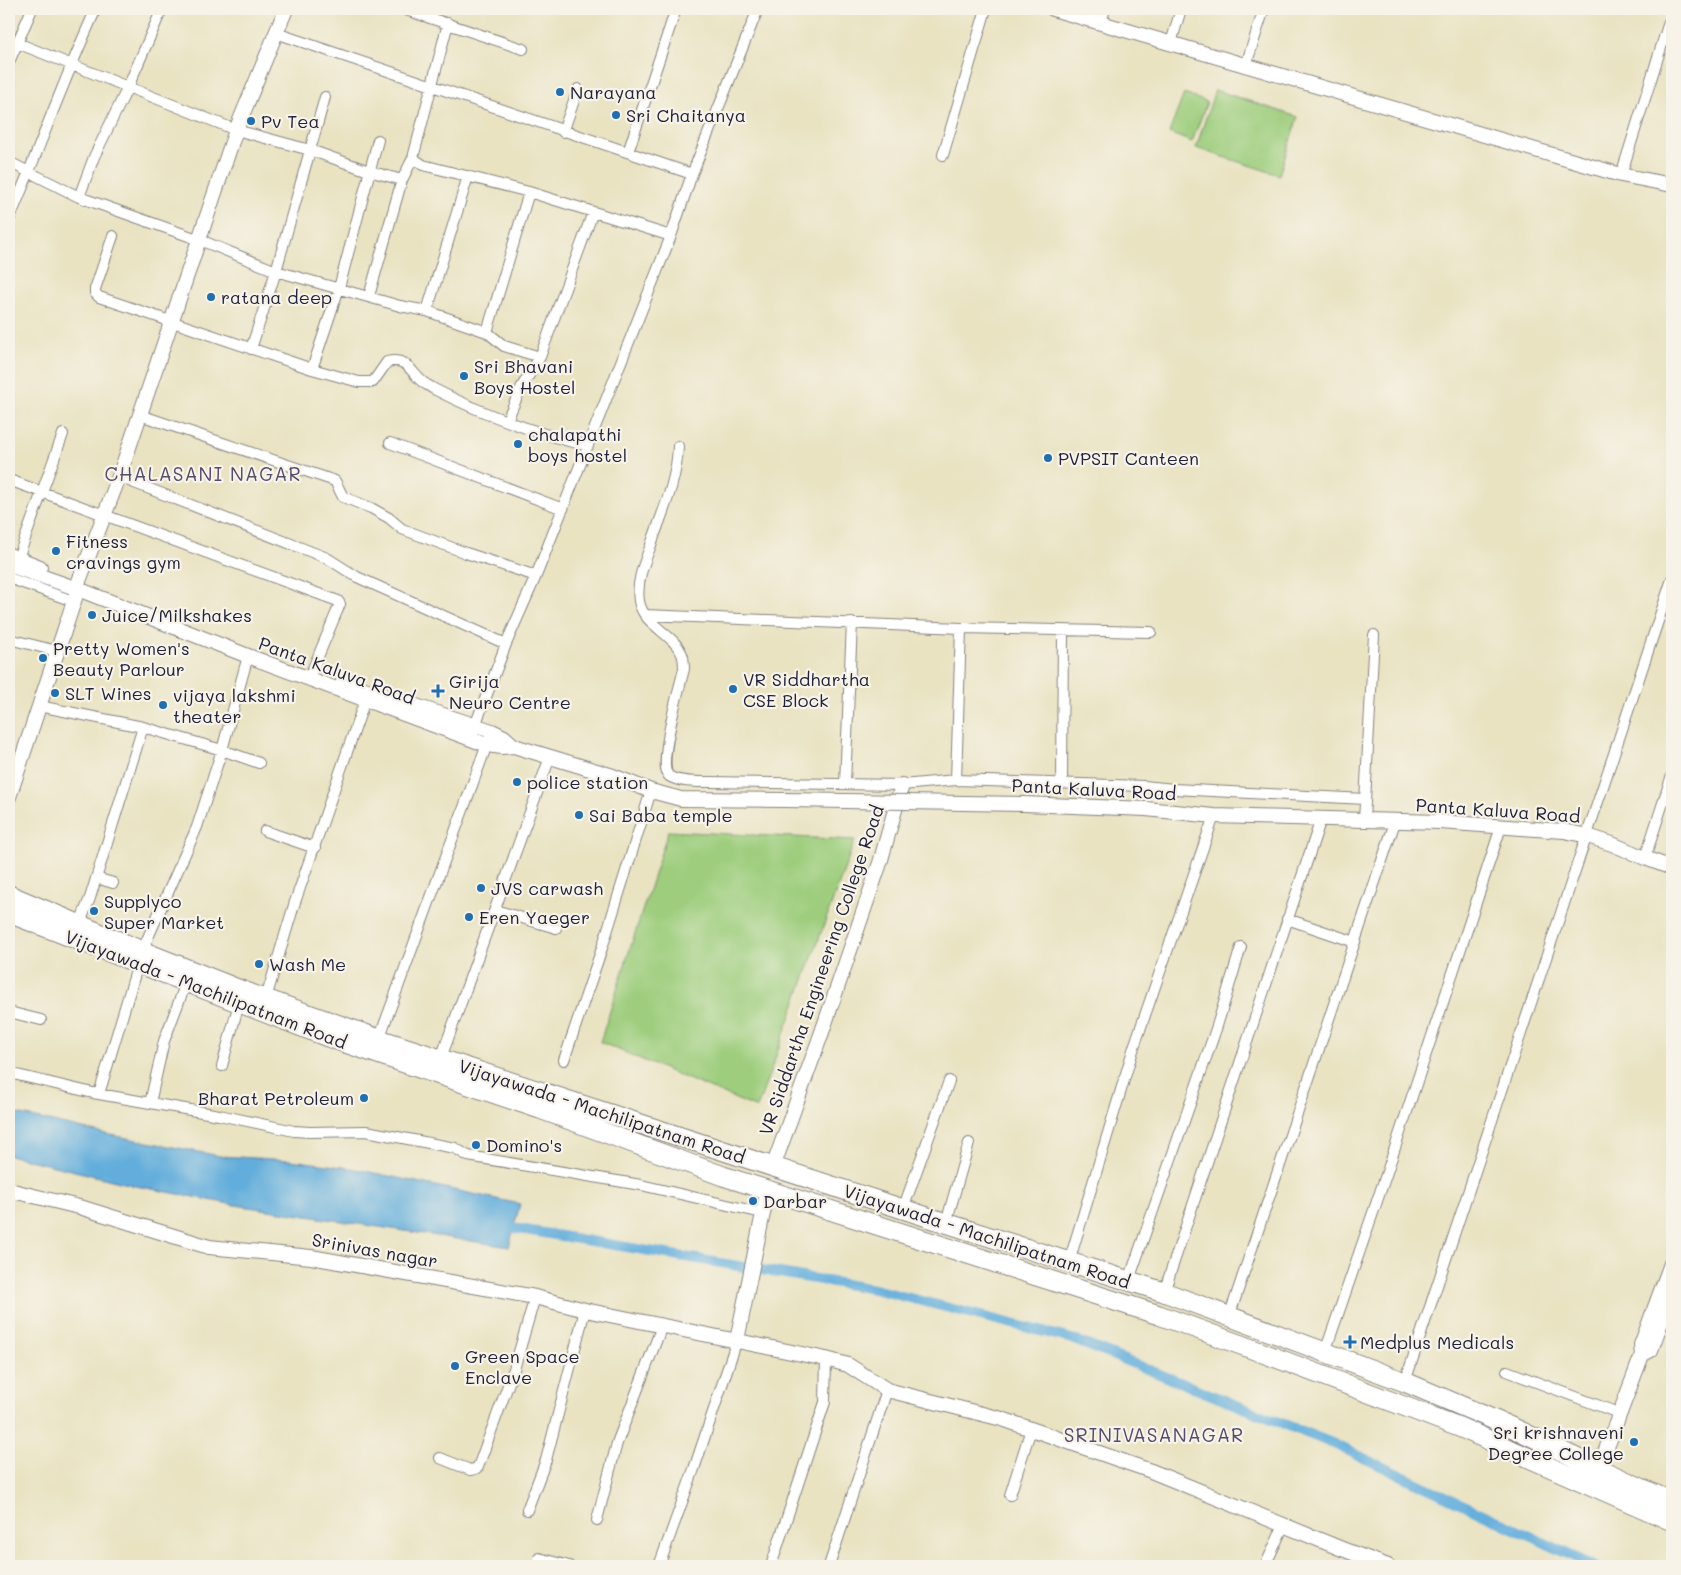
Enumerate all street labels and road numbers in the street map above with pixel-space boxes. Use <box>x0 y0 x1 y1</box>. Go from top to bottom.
street label: Panta Kaluva Road <box>255 631 419 709</box>
street label: Panta Kaluva Road <box>1011 773 1177 805</box>
street label: Panta Kaluva Road <box>1415 792 1581 828</box>
street label: VR Siddartha Engineering College Road <box>753 802 889 1138</box>
street label: Vijayawada - Machilipatnam Road <box>62 924 350 1054</box>
street label: Vijayawada - Machilipatnam Road <box>456 1053 748 1169</box>
street label: Vijayawada - Machilipatnam Road <box>841 1178 1133 1294</box>
street label: Srinivas nagar <box>310 1227 440 1273</box>

